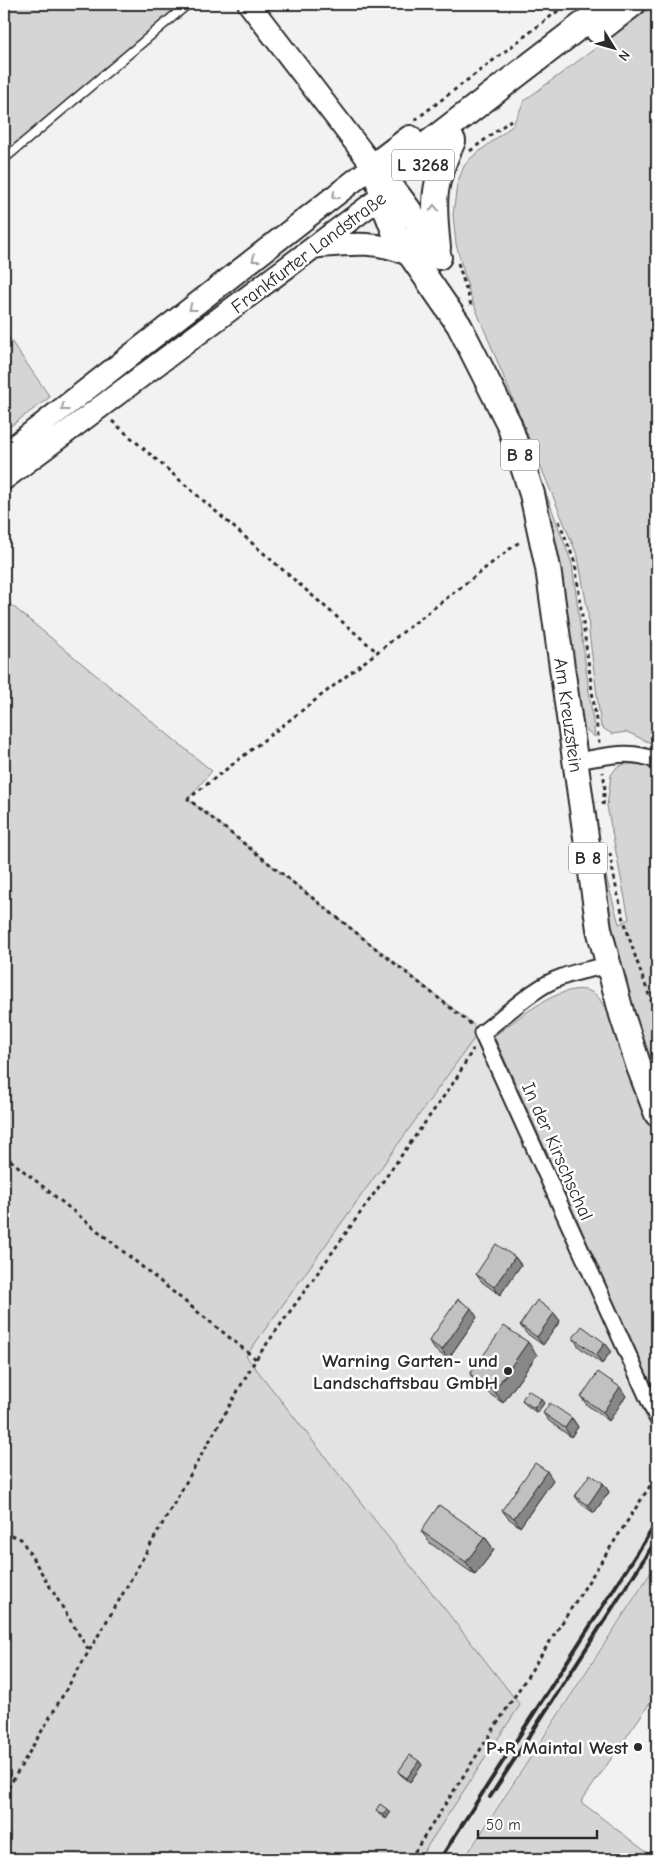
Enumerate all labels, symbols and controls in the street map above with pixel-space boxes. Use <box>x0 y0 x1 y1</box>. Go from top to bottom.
north arrow <box>588 22 638 72</box>
text: N <box>614 47 634 64</box>
road number: L 3268 <box>392 150 454 180</box>
street label: Frankfurter Landstraße <box>227 187 390 318</box>
one-way arrow <box>332 191 341 199</box>
one-way arrow <box>429 204 440 212</box>
one-way arrow <box>251 253 261 262</box>
one-way arrow <box>189 303 198 311</box>
one-way arrow <box>60 402 70 411</box>
road number: B 8 <box>501 440 539 470</box>
street label: Am Kreuzstein <box>549 656 587 774</box>
road number: B 8 <box>569 842 607 874</box>
street label: In der Kirschschal <box>517 1079 597 1224</box>
place label: Warning Garten- und Landschaftsbau GmbH <box>313 1350 498 1394</box>
marker: Warning Garten- und Landschaftsbau GmbH <box>502 1365 514 1377</box>
place label: P+R Maintal West <box>486 1737 629 1759</box>
marker: P+R Maintal West <box>632 1741 644 1753</box>
scale bar <box>478 1808 597 1840</box>
text: 50 m <box>486 1816 521 1834</box>

